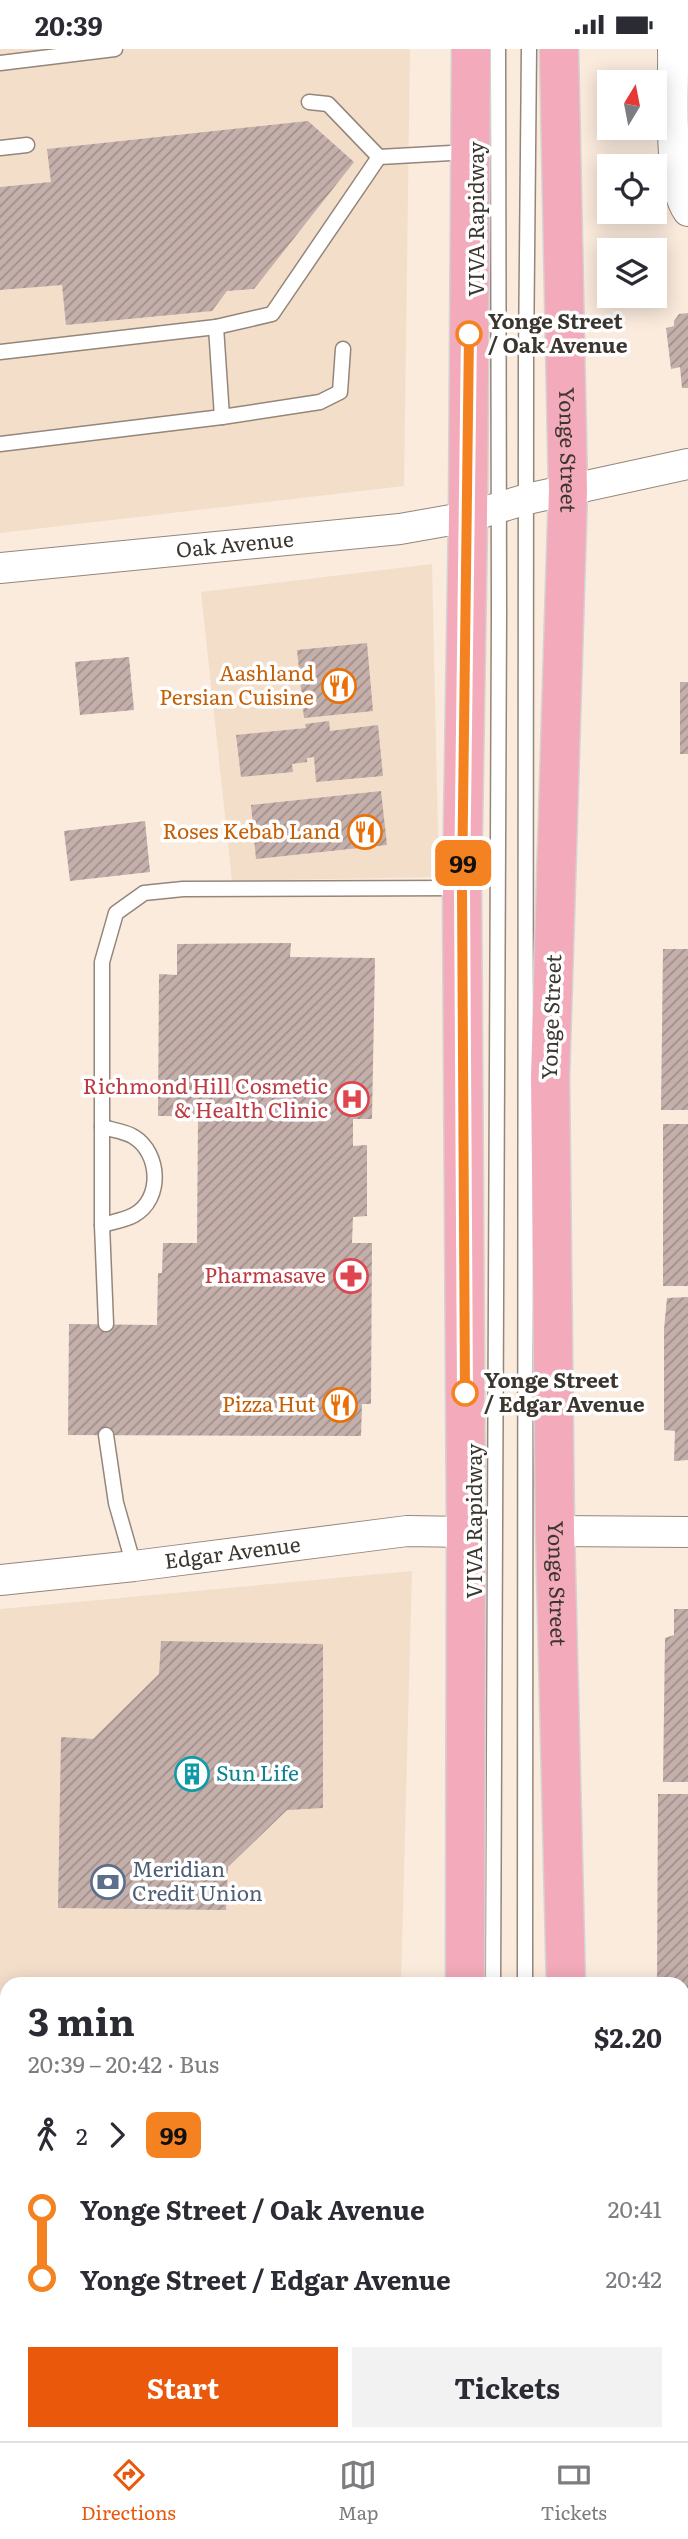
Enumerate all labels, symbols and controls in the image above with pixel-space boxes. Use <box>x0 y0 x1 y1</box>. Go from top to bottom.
text: 20:39 <box>35 5 103 44</box>
north arrow <box>597 70 667 140</box>
map controls <box>597 70 667 308</box>
street label: VIVA Rapidway <box>459 140 490 297</box>
button: locate <box>597 154 667 224</box>
button: layers <box>597 238 667 308</box>
place label: Yonge Street / Oak Avenue <box>488 304 628 359</box>
marker: Yonge Street / Oak Avenue <box>456 321 482 347</box>
street label: Yonge Street <box>553 387 586 514</box>
street label: Oak Avenue <box>174 521 295 564</box>
place label: Aashland Persian Cuisine <box>159 656 314 711</box>
restaurant icon: Aashland Persian Cuisine <box>320 667 358 705</box>
restaurant icon: Roses Kebab Land <box>346 813 384 851</box>
place label: Roses Kebab Land <box>162 814 340 845</box>
line badge: 99 <box>432 840 494 886</box>
text: 99 <box>449 845 477 880</box>
street label: Yonge Street <box>532 953 567 1080</box>
place label: Richmond Hill Cosmetic & Health Clinic <box>83 1069 328 1124</box>
hospital icon: Richmond Hill Cosmetic & Health Clinic <box>333 1080 371 1118</box>
pharmacy icon: Pharmasave <box>332 1257 370 1295</box>
place label: Pharmasave <box>204 1258 326 1289</box>
place label: Yonge Street / Edgar Avenue <box>484 1363 645 1418</box>
marker: Yonge Street / Edgar Avenue <box>452 1380 478 1406</box>
restaurant icon: Pizza Hut <box>321 1386 359 1424</box>
place label: Pizza Hut <box>222 1387 317 1418</box>
street label: VIVA Rapidway <box>457 1442 488 1599</box>
street label: Yonge Street <box>542 1521 576 1647</box>
street label: Edgar Avenue <box>162 1527 302 1575</box>
building icon: Sun Life <box>173 1755 211 1793</box>
place label: Sun Life <box>216 1756 299 1787</box>
place label: Meridian Credit Union <box>132 1852 263 1907</box>
bank icon: Meridian Credit Union <box>89 1863 127 1901</box>
text: 3 min <box>28 1991 135 2048</box>
text: $2.20 <box>594 2017 662 2056</box>
text: 20:39 – 20:42 · Bus <box>28 2046 219 2080</box>
icon: walk <box>28 2116 66 2154</box>
icon: forward <box>98 2116 136 2154</box>
text: 99 <box>160 2117 187 2152</box>
text: 2 <box>76 2118 88 2152</box>
text: Yonge Street / Oak Avenue <box>80 2189 425 2228</box>
text: 20:41 <box>608 2191 662 2225</box>
text: Yonge Street / Edgar Avenue <box>80 2259 451 2298</box>
text: 20:42 <box>606 2261 662 2295</box>
button: Start <box>28 2347 338 2427</box>
button: Tickets <box>352 2347 662 2427</box>
tab: Directions <box>81 2456 176 2526</box>
tab: Map <box>338 2456 379 2526</box>
tab: Tickets <box>541 2456 607 2526</box>

